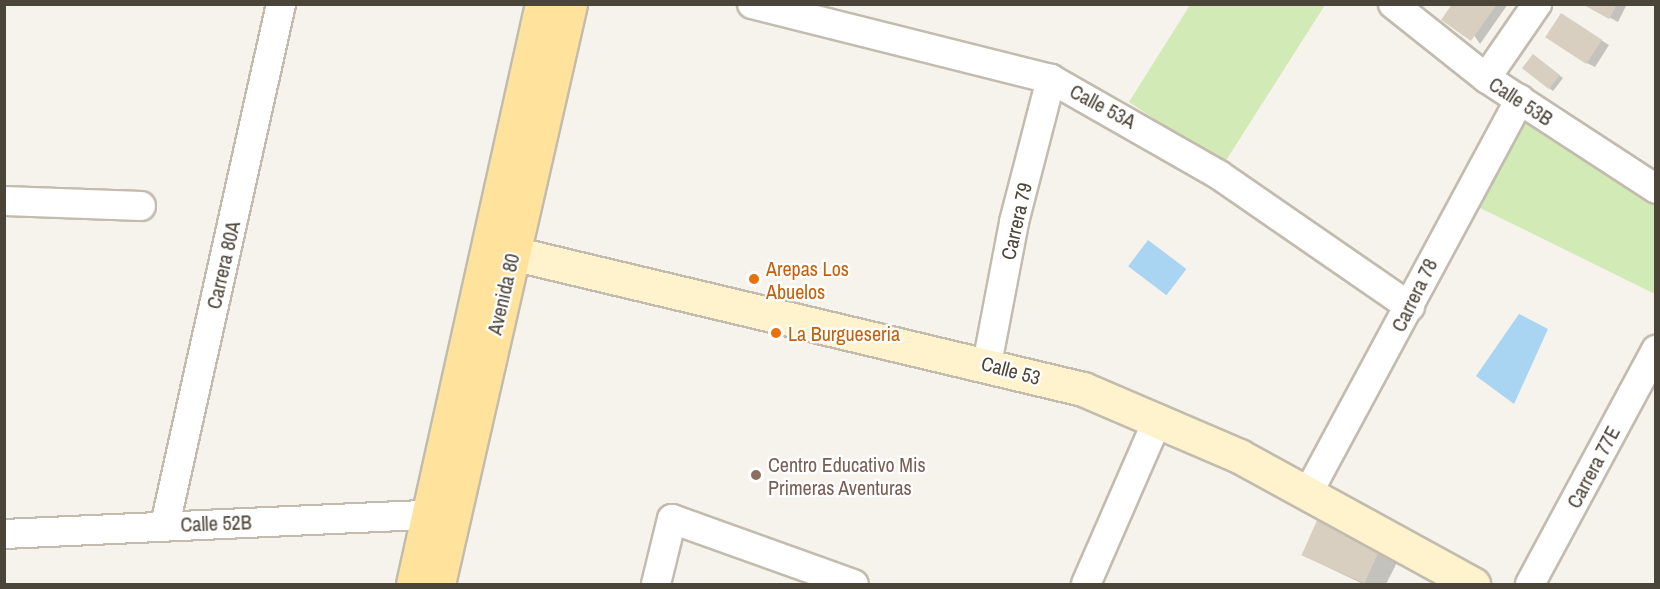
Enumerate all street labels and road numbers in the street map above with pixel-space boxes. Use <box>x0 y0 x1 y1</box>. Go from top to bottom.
street label: Calle 53B <box>1485 72 1557 130</box>
street label: Calle 53A <box>1066 79 1140 133</box>
street label: Carrera 79 <box>995 180 1037 262</box>
street label: Carrera 80A <box>201 219 245 311</box>
street label: Avenida 80 <box>482 251 524 337</box>
street label: Carrera 78 <box>1386 255 1442 335</box>
street label: Calle 53 <box>979 351 1043 389</box>
street label: Carrera 77E <box>1561 422 1625 512</box>
street label: Calle 52B <box>180 510 252 536</box>

